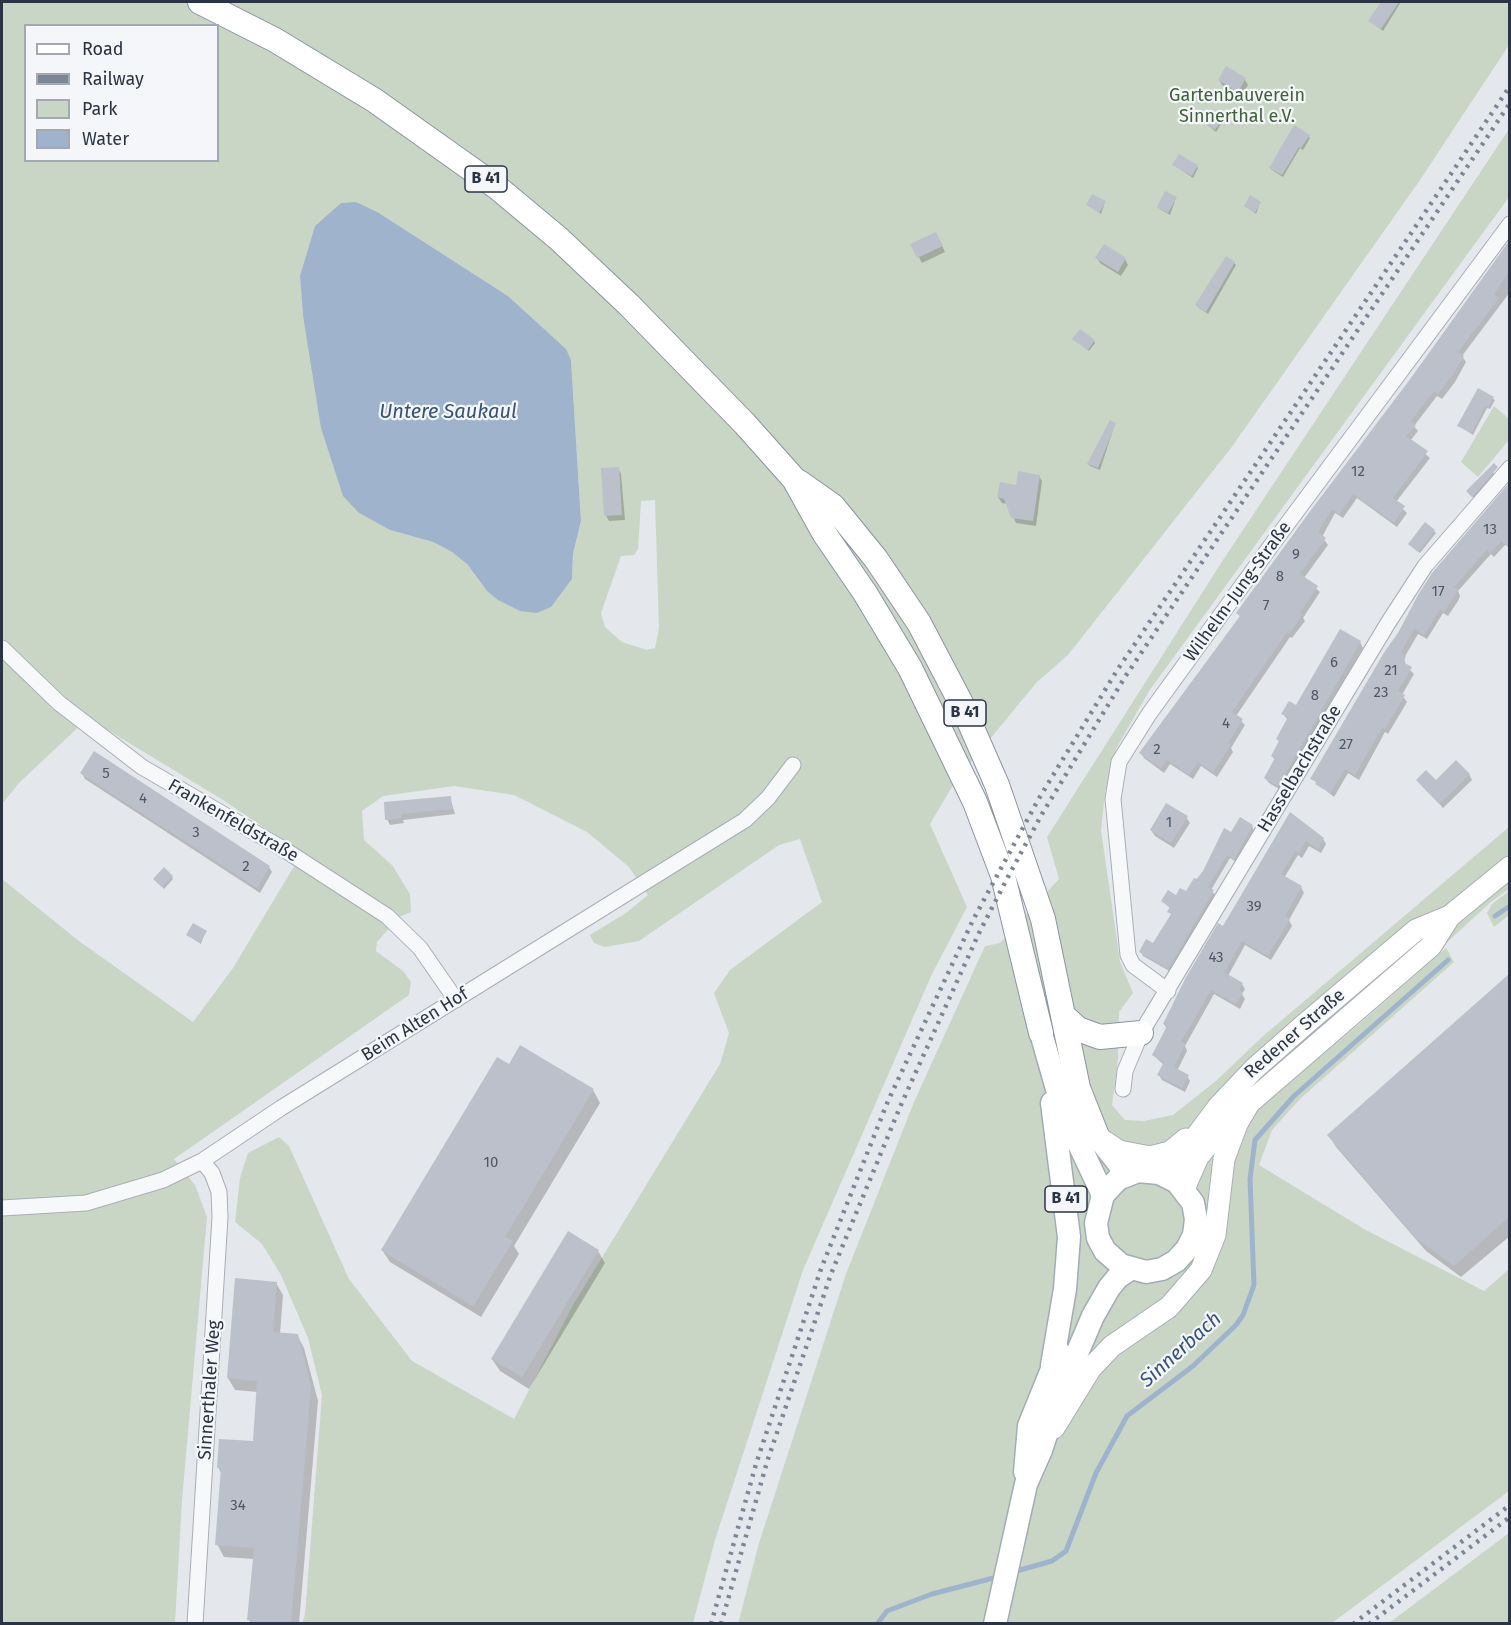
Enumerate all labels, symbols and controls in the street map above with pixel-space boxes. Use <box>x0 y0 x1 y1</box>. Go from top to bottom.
legend <box>24 24 219 162</box>
text: Road <box>82 38 124 60</box>
text: Railway <box>82 68 144 90</box>
park label: Gartenbauverein Sinnerthal e.V. <box>1169 85 1305 128</box>
text: Park <box>82 98 117 120</box>
text: Water <box>82 128 129 150</box>
road number: B 41 <box>465 166 507 192</box>
water label: Untere Saukaul <box>379 400 517 424</box>
house number: 12 <box>1351 463 1365 481</box>
street label: Wilhelm-Jung-Straße <box>1180 517 1296 667</box>
house number: 13 <box>1483 521 1497 539</box>
house number: 9 <box>1292 546 1300 564</box>
house number: 8 <box>1276 568 1284 586</box>
house number: 17 <box>1431 583 1445 601</box>
house number: 7 <box>1263 597 1269 615</box>
house number: 6 <box>1330 654 1338 672</box>
house number: 21 <box>1384 662 1398 680</box>
house number: 23 <box>1374 684 1388 702</box>
house number: 8 <box>1311 687 1319 705</box>
road number: B 41 <box>944 700 986 726</box>
street label: Hasselbachstraße <box>1254 701 1346 837</box>
house number: 4 <box>1222 715 1230 733</box>
house number: 27 <box>1339 736 1353 754</box>
house number: 2 <box>1153 741 1161 759</box>
house number: 5 <box>102 765 110 783</box>
street label: Frankenfeldstraße <box>164 775 302 867</box>
house number: 4 <box>139 790 147 808</box>
house number: 1 <box>1166 814 1172 832</box>
house number: 3 <box>192 824 200 842</box>
house number: 2 <box>242 858 250 876</box>
house number: 39 <box>1246 898 1262 916</box>
house number: 43 <box>1208 949 1224 967</box>
street label: Beim Alten Hof <box>358 984 472 1066</box>
street label: Redener Straße <box>1240 985 1350 1083</box>
house number: 10 <box>484 1154 498 1172</box>
road number: B 41 <box>1045 1186 1087 1212</box>
water label: Sinnerbach <box>1135 1307 1227 1393</box>
street label: Sinnerthaler Weg <box>194 1319 226 1461</box>
house number: 34 <box>230 1497 246 1515</box>

